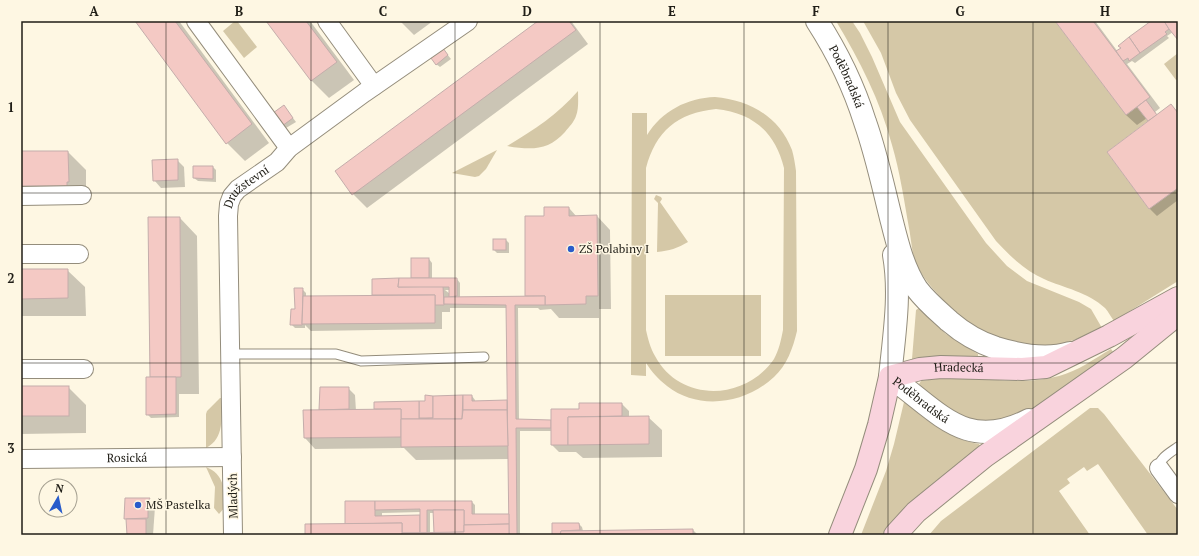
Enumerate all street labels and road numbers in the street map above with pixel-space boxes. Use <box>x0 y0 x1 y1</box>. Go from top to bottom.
street label: Poděbradská <box>826 42 868 110</box>
street label: Družstevní <box>220 162 272 210</box>
street label: Hradecká <box>933 359 984 375</box>
street label: Poděbradská <box>890 373 952 426</box>
street label: Rosická <box>107 450 147 465</box>
street label: Mladých <box>225 473 240 519</box>

